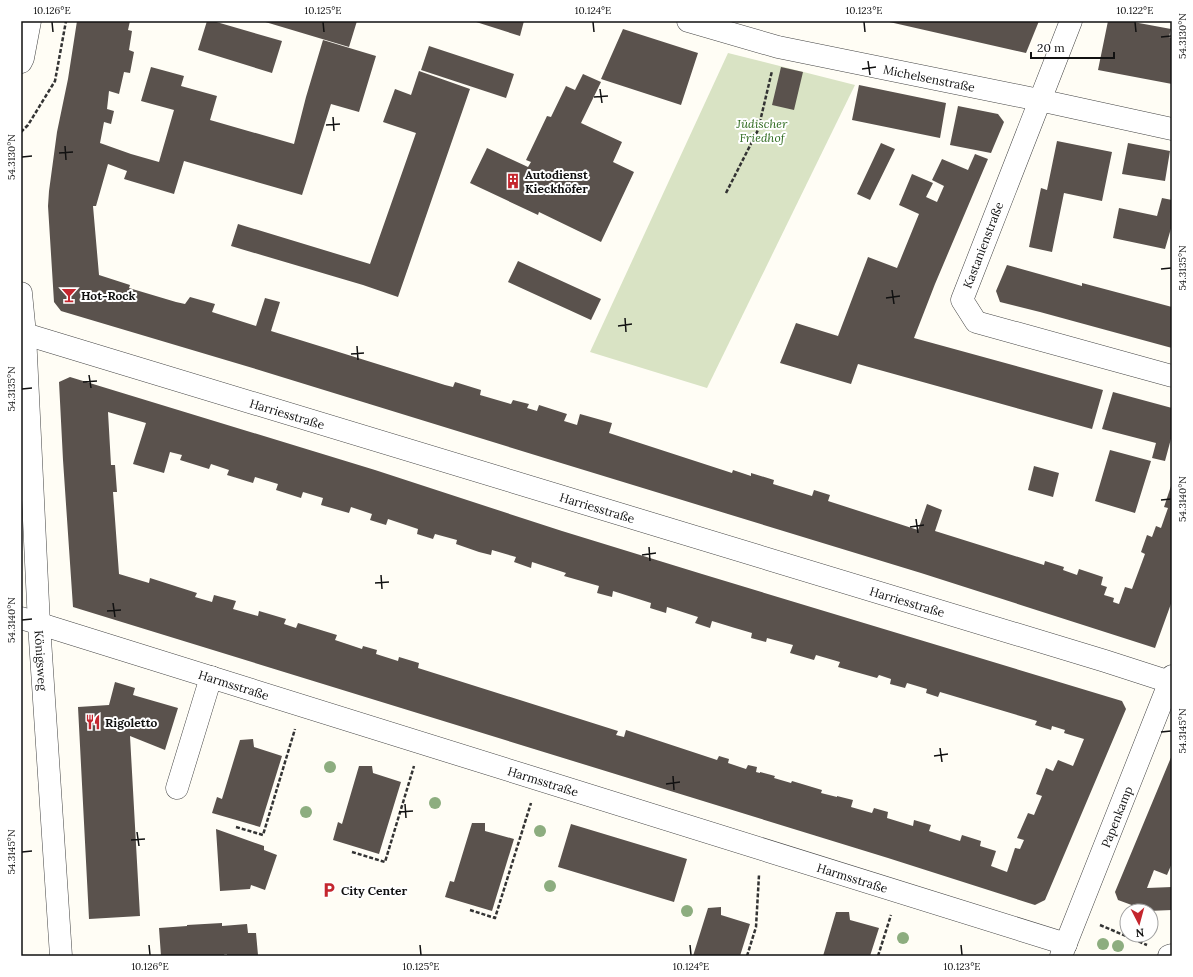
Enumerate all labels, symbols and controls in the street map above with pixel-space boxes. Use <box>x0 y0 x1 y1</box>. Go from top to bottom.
text: 10.126°E <box>33 4 71 17</box>
text: 10.125°E <box>305 4 341 17</box>
text: 10.124°E <box>575 4 611 17</box>
text: 10.123°E <box>846 4 882 17</box>
text: 10.122°E <box>1117 4 1153 17</box>
text: 54.3130°N <box>1176 13 1189 59</box>
scale bar <box>1031 34 1114 60</box>
text: 20 m <box>1037 40 1065 55</box>
street label: Michelsenstraße <box>882 61 977 94</box>
park label: Jüdischer Friedhof <box>736 116 788 145</box>
text: 54.3130°N <box>5 134 18 180</box>
place label: Autodienst Kieckhöfer <box>525 167 589 196</box>
building icon: Autodienst Kieckhöfer <box>504 172 522 190</box>
street label: Kastanienstraße <box>960 199 1007 290</box>
text: 54.3135°N <box>1176 245 1189 291</box>
bar icon: Hot-Rock <box>60 286 78 304</box>
place label: Hot-Rock <box>81 288 136 303</box>
text: 54.3135°N <box>5 366 18 412</box>
street label: Harriesstraße <box>248 395 327 432</box>
text: 54.3140°N <box>1176 476 1189 522</box>
street label: Harriesstraße <box>558 489 637 526</box>
street label: Harriesstraße <box>868 583 947 620</box>
text: 54.3140°N <box>5 597 18 643</box>
street label: Königsweg <box>32 630 51 691</box>
street label: Harmsstraße <box>197 666 272 703</box>
text: 54.3145°N <box>1176 708 1189 754</box>
restaurant icon: Rigoletto <box>84 713 102 731</box>
place label: Rigoletto <box>105 715 158 730</box>
street label: Harmsstraße <box>506 763 581 799</box>
street label: Papenkamp <box>1097 784 1135 850</box>
text: 54.3145°N <box>5 829 18 875</box>
street label: Harmsstraße <box>815 859 890 896</box>
parking icon: City Center <box>320 881 338 899</box>
place label: City Center <box>341 883 408 898</box>
north arrow <box>1119 903 1159 943</box>
text: N <box>1135 926 1145 940</box>
text: 10.126°E <box>131 960 169 973</box>
text: 10.125°E <box>403 960 439 973</box>
text: 10.124°E <box>673 960 709 973</box>
text: 10.123°E <box>944 960 980 973</box>

